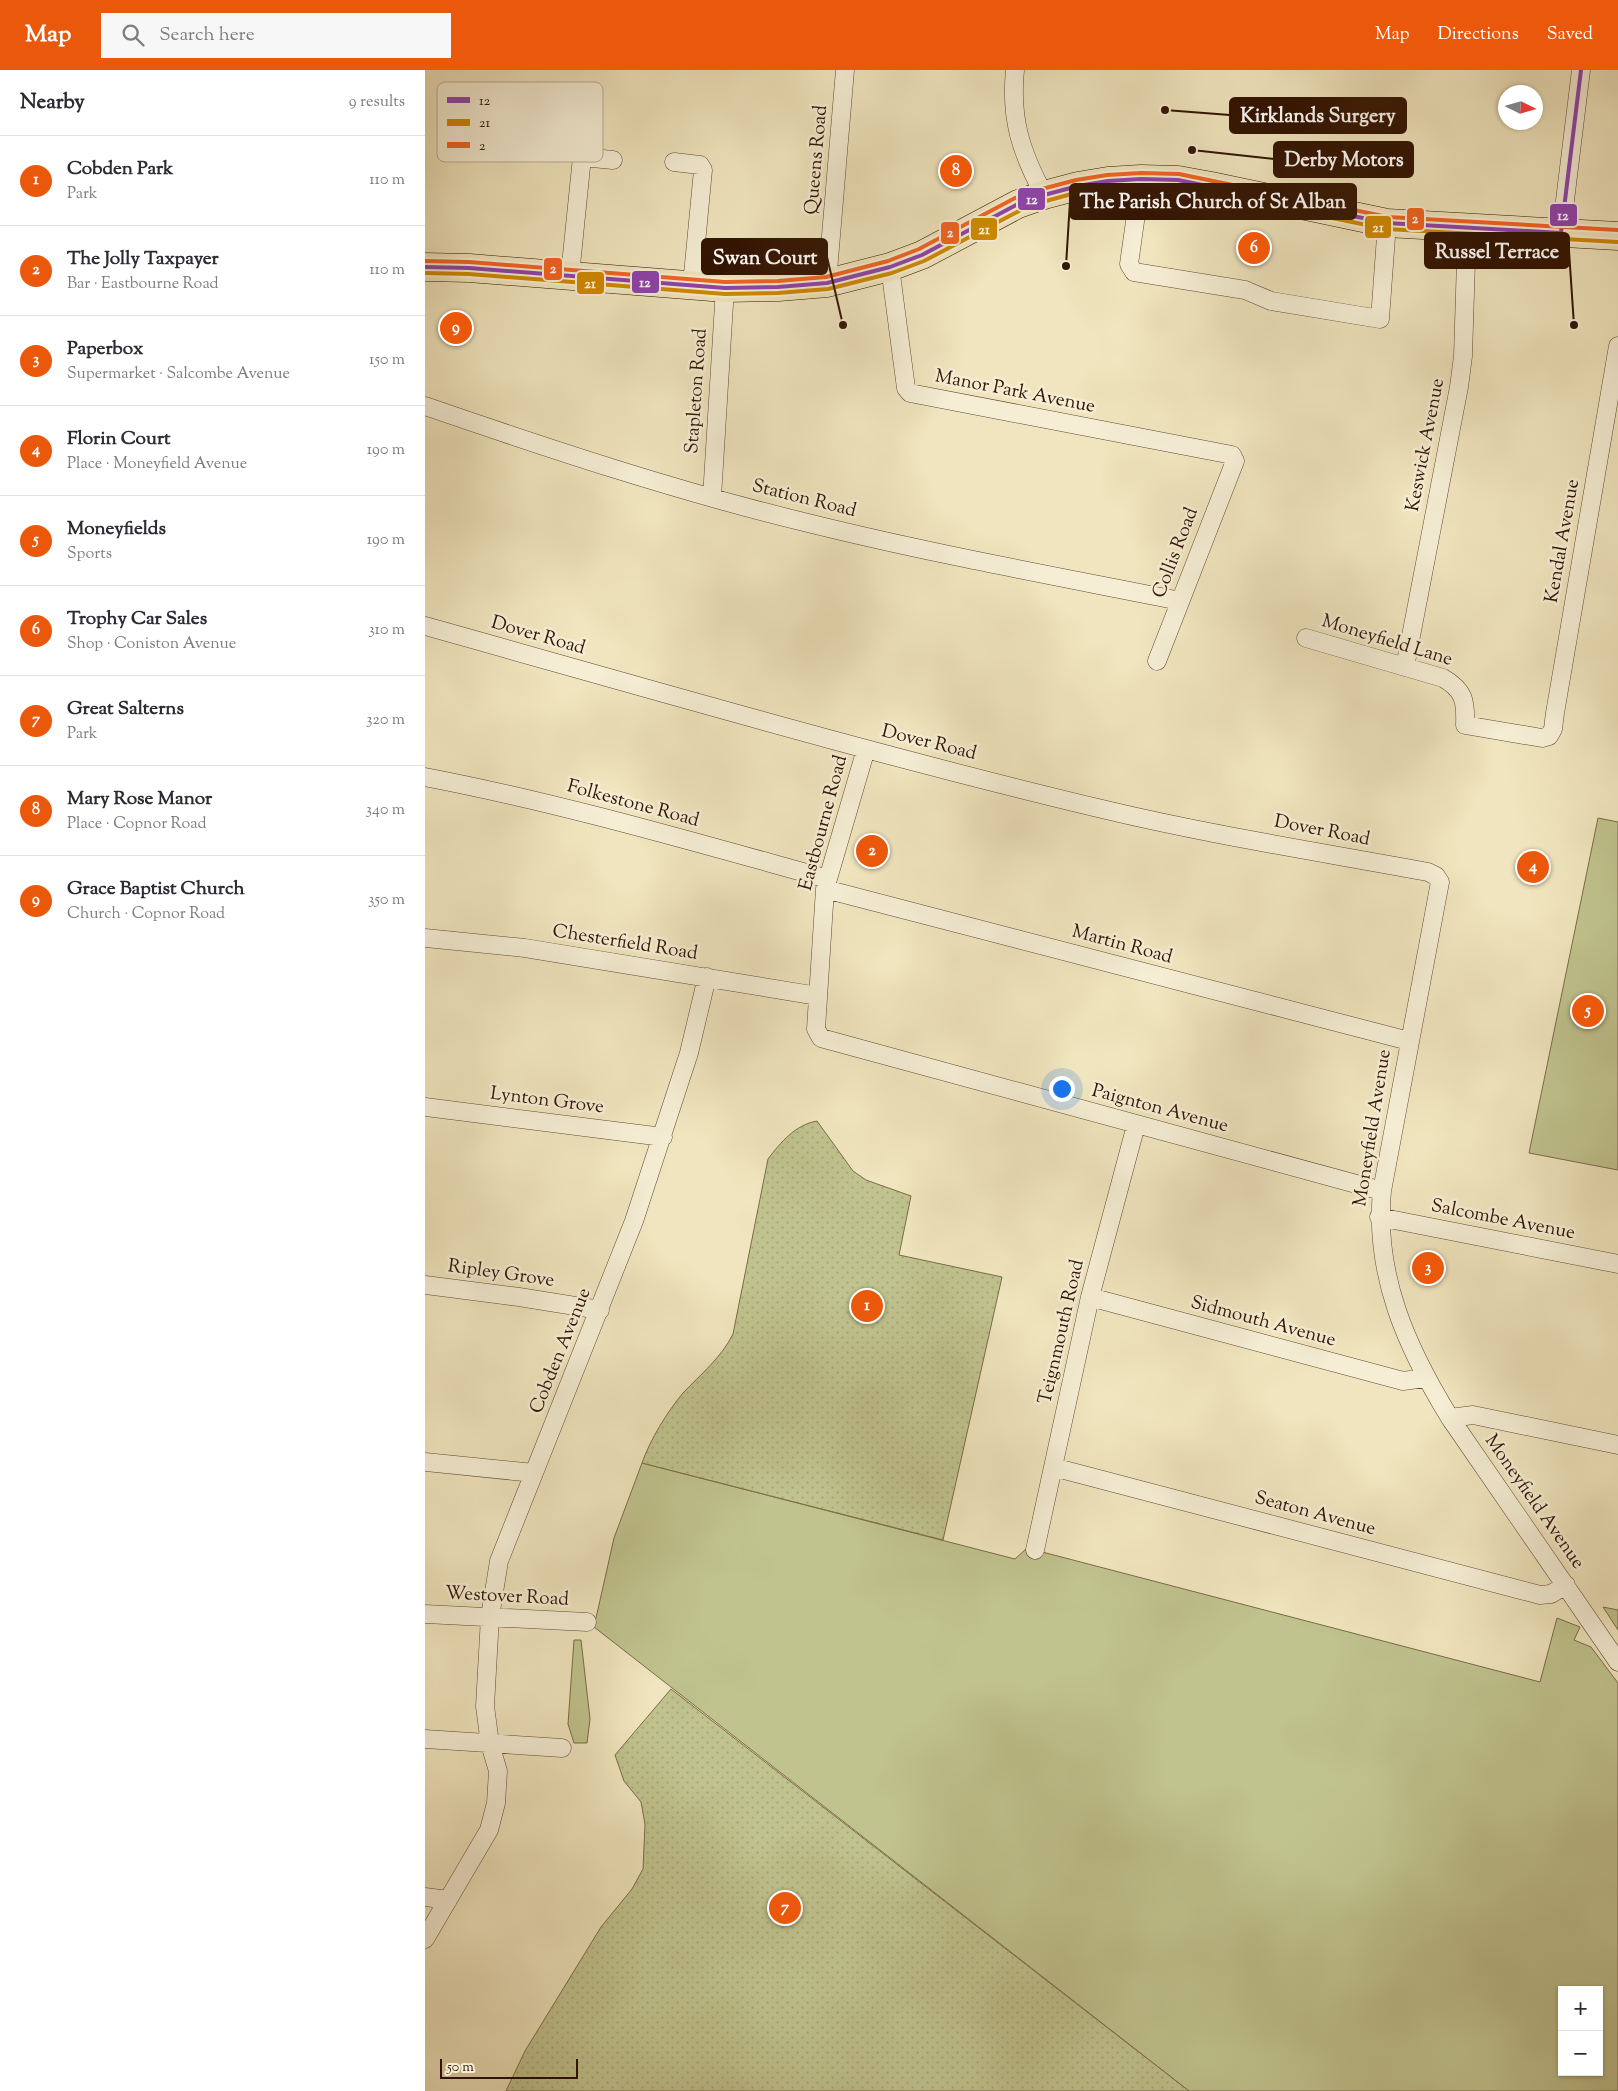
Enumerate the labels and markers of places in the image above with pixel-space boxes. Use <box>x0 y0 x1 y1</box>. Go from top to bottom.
callout: Kirklands Surgery <box>1230 98 1406 133</box>
callout: Derby Motors <box>1274 142 1413 177</box>
pin: 8 <box>940 152 972 190</box>
callout: The Parish Church of St Alban <box>1070 184 1356 219</box>
pin: 6 <box>1238 229 1270 267</box>
callout: Russel Terrace <box>1425 233 1569 268</box>
callout: Swan Court <box>702 239 827 274</box>
pin: 9 <box>440 309 472 347</box>
pin: 2 <box>856 832 888 870</box>
pin: 4 <box>1517 848 1549 886</box>
pin: 5 <box>1572 992 1604 1030</box>
pin: 3 <box>1412 1249 1444 1287</box>
pin: 1 <box>851 1287 883 1325</box>
pin: 7 <box>769 1889 801 1927</box>

